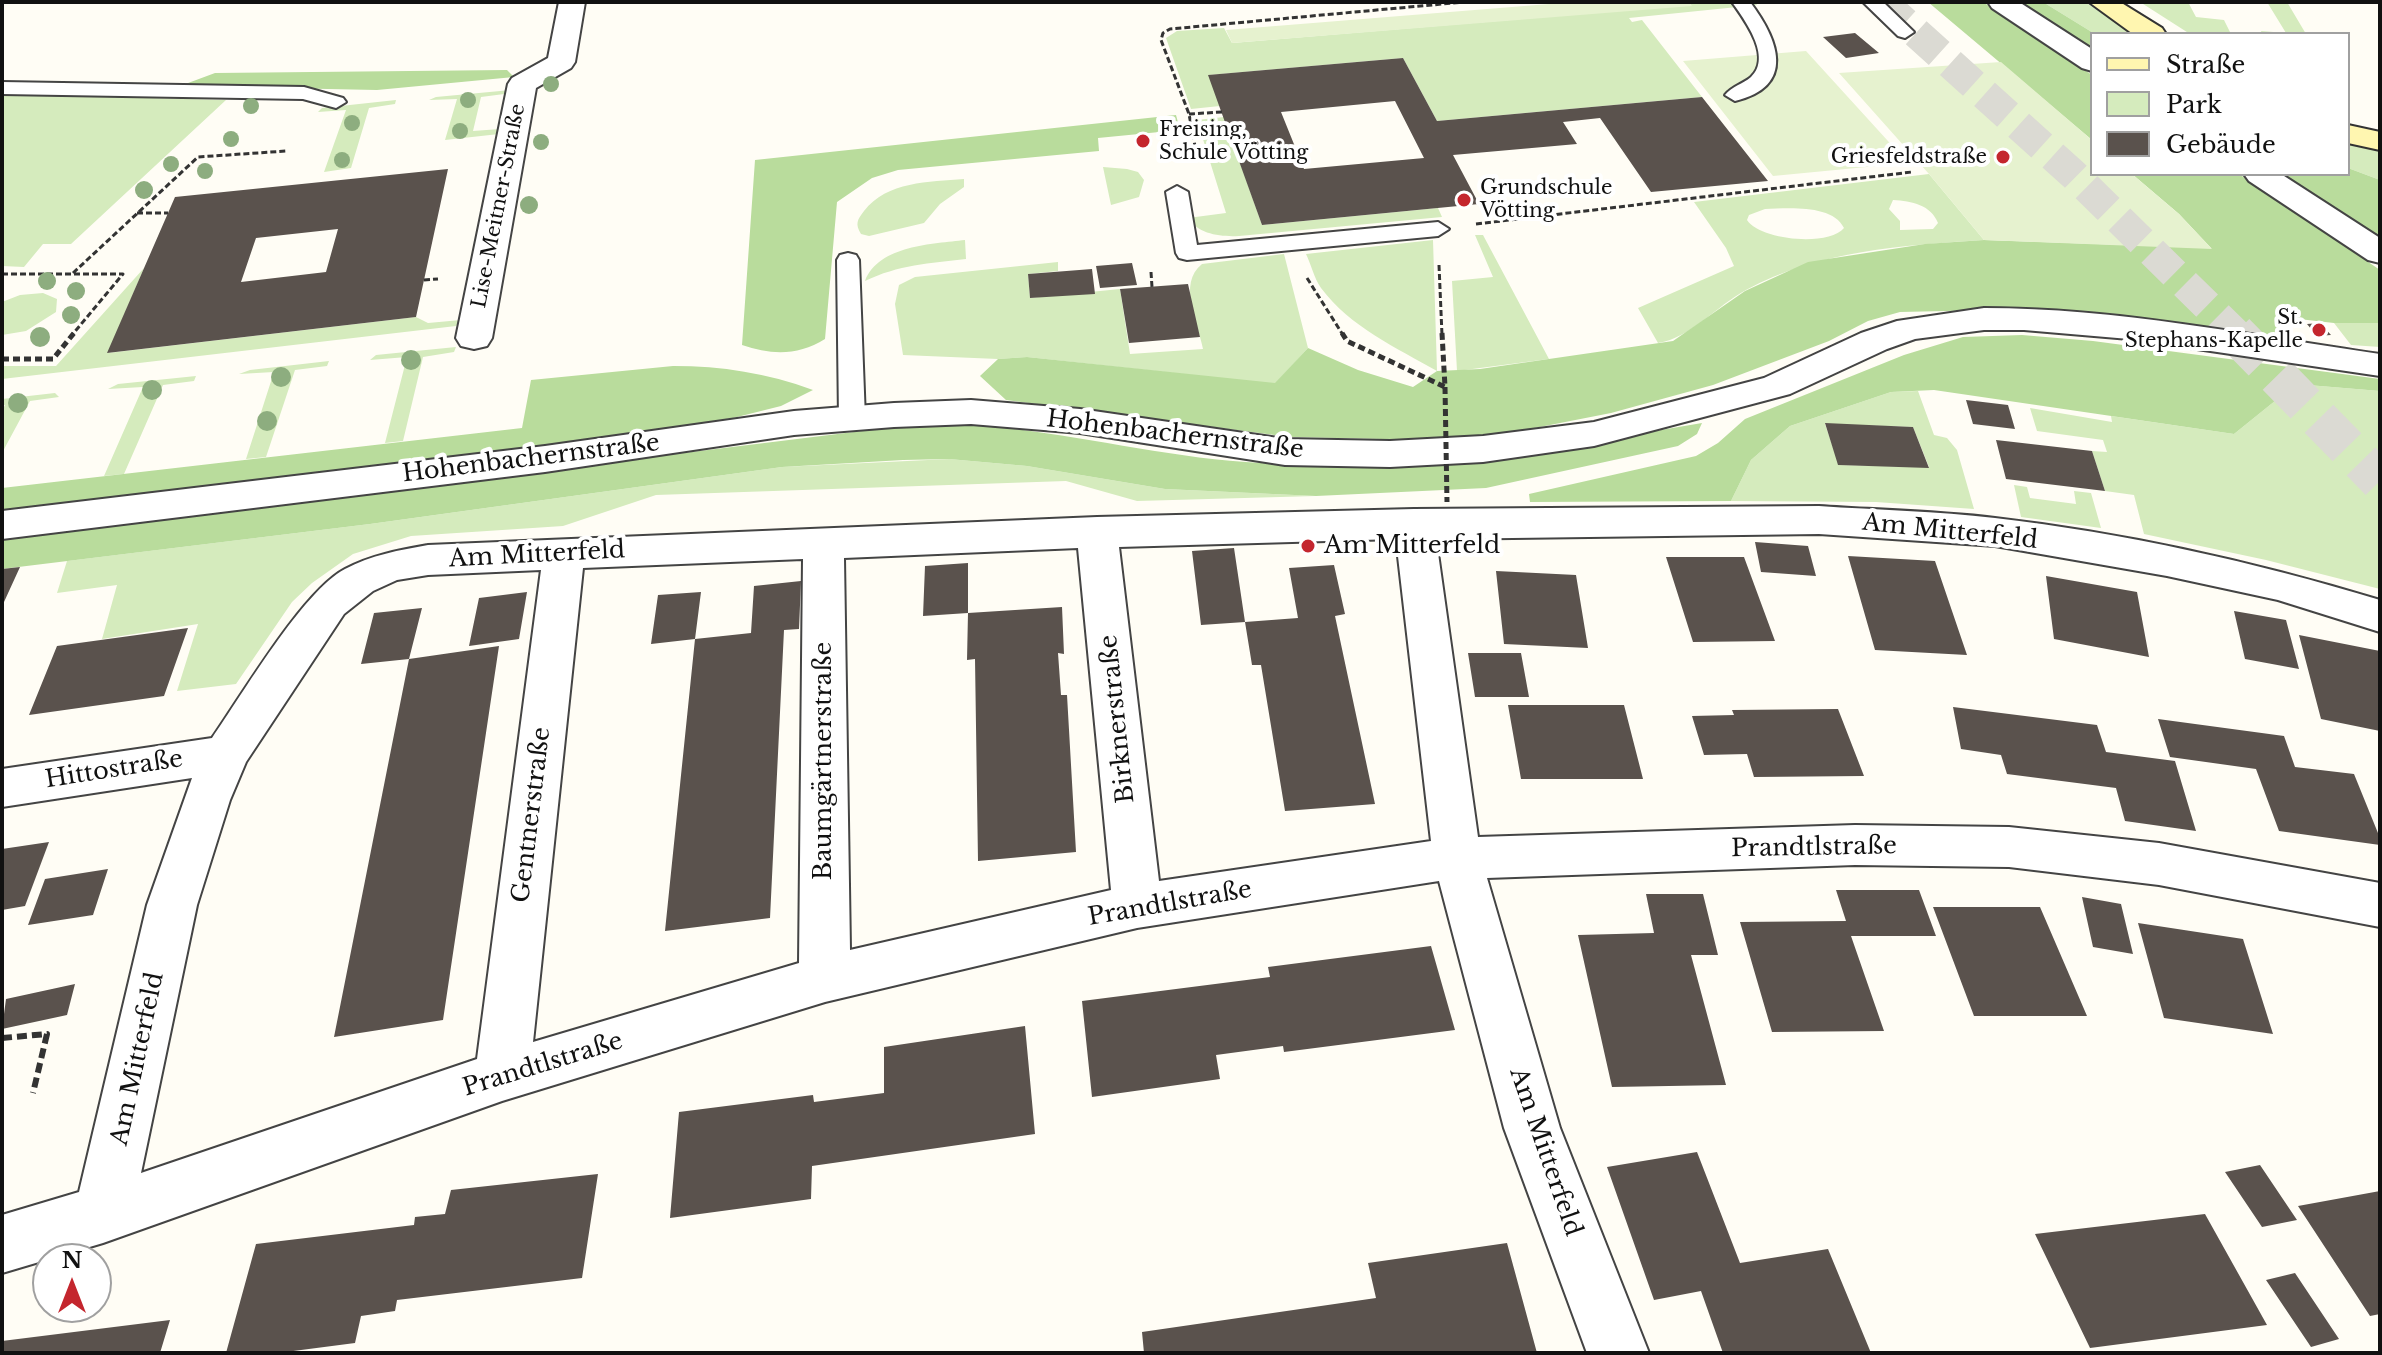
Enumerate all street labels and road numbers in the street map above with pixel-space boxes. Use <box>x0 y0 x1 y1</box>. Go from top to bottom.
street label: Lise-Meitner-Straße <box>467 102 531 310</box>
street label: Hohenbachernstraße <box>1045 405 1305 465</box>
street label: Hohenbachernstraße <box>401 429 661 489</box>
street label: Am Mitterfeld <box>1861 508 2039 556</box>
street label: Am Mitterfeld <box>448 536 626 574</box>
street label: Birknerstraße <box>1095 633 1141 805</box>
street label: Baumgärtnerstraße <box>810 642 838 880</box>
street label: Gentnerstraße <box>507 725 557 905</box>
street label: Hittostraße <box>43 745 185 795</box>
street label: Prandtlstraße <box>1731 832 1897 864</box>
street label: Prandtlstraße <box>1086 875 1254 933</box>
street label: Am Mitterfeld <box>106 970 170 1148</box>
street label: Prandtlstraße <box>460 1027 626 1103</box>
street label: Am Mitterfeld <box>1503 1064 1587 1240</box>

